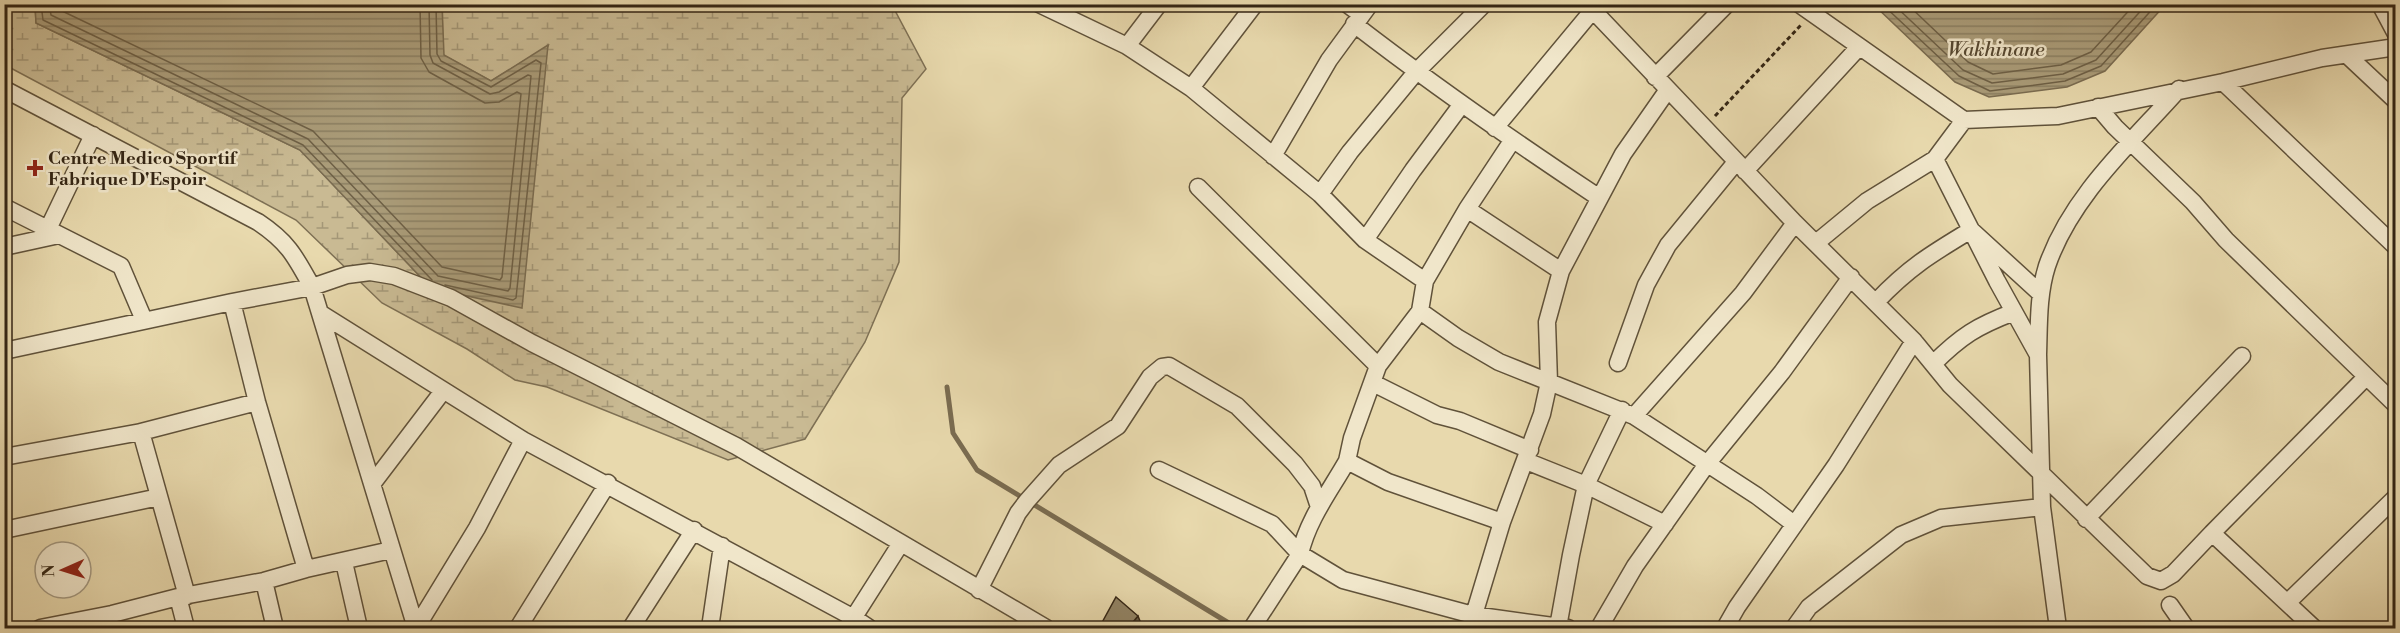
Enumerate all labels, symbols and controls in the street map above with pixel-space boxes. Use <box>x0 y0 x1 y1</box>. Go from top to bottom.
water label: Wakhinane <box>1947 38 2045 63</box>
place label: Centre Medico Sportif Fabrique D'Espoir <box>48 147 239 191</box>
marker: Centre Medico Sportif Fabrique D'Espoir <box>26 159 44 177</box>
north arrow <box>33 540 93 600</box>
text: N <box>39 564 59 578</box>

